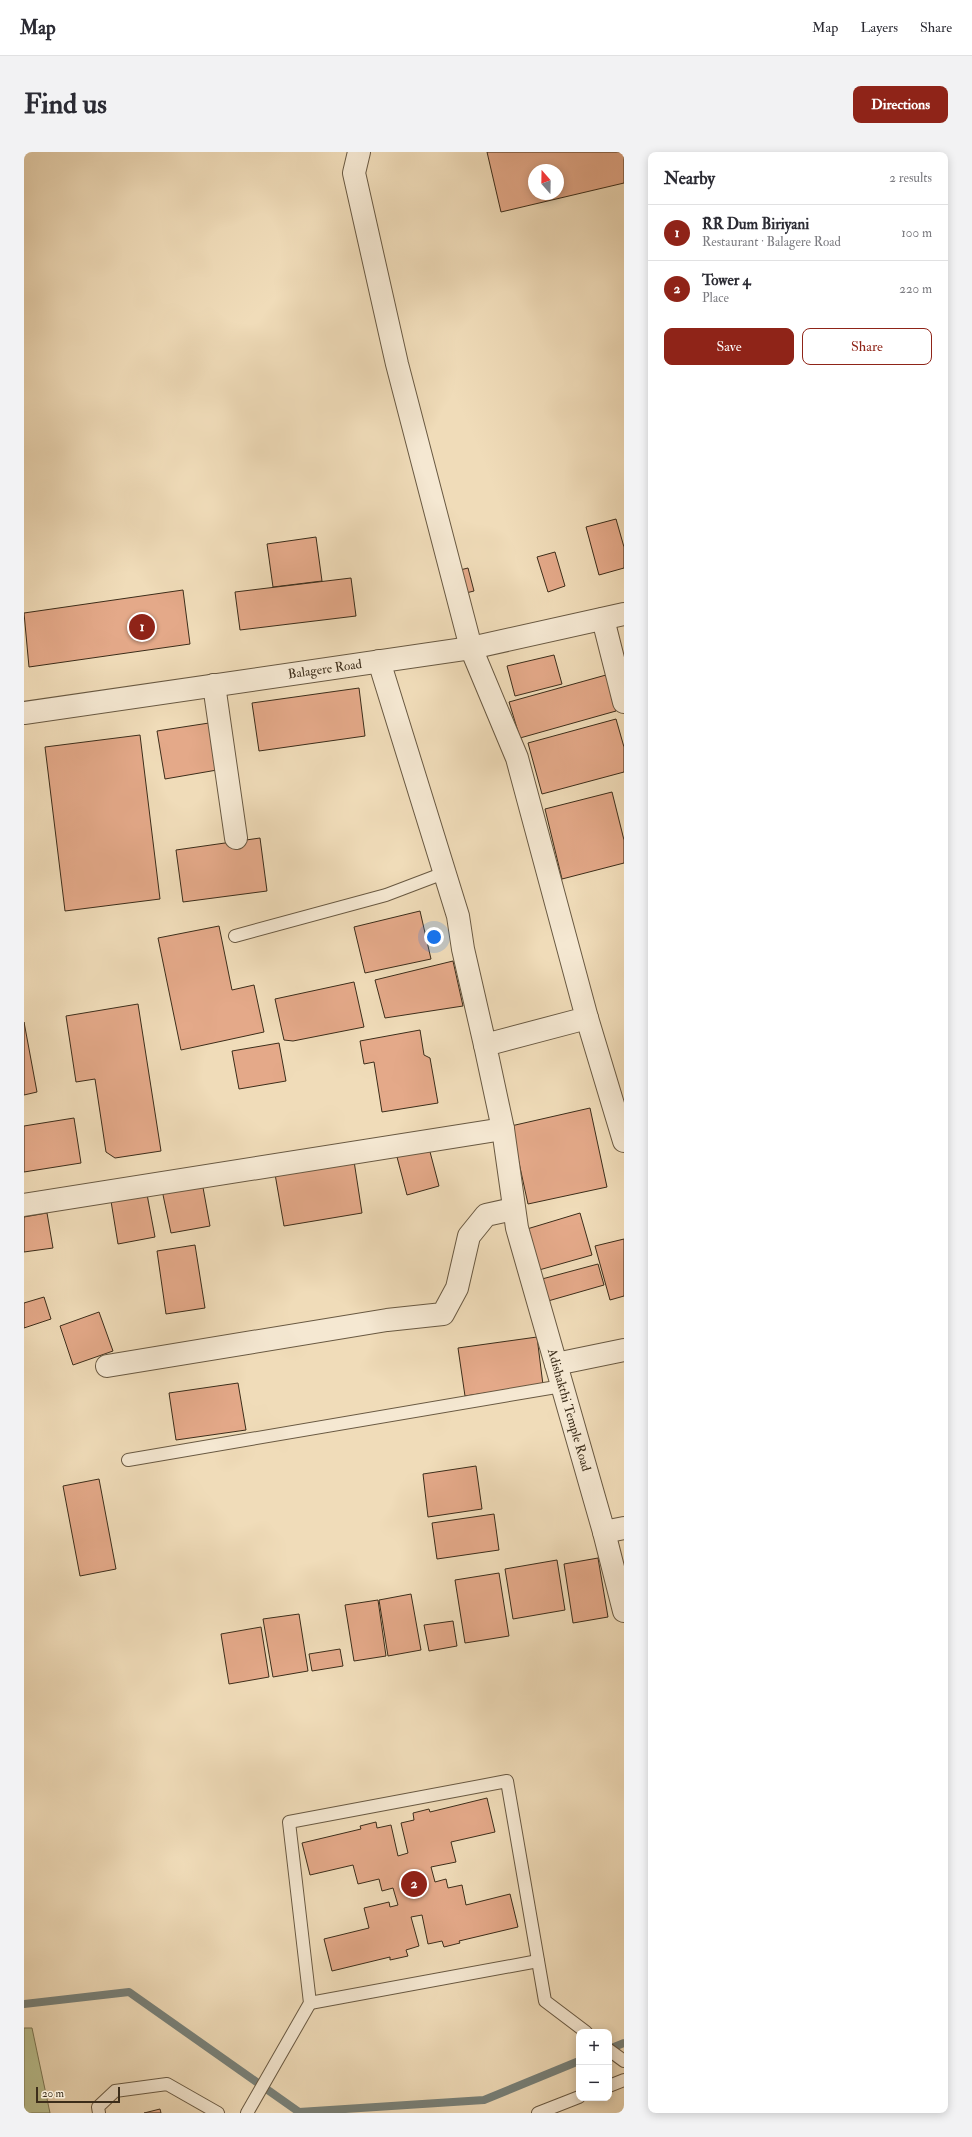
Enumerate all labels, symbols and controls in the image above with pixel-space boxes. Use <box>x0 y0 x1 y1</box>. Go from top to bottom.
text: Map <box>20 16 56 40</box>
text: Map <box>812 19 838 36</box>
text: Layers <box>860 19 898 36</box>
text: Share <box>920 19 952 36</box>
button: Directions <box>853 86 948 123</box>
text: Find us <box>24 87 107 122</box>
north arrow <box>528 164 564 200</box>
text: Nearby <box>664 168 715 189</box>
text: 2 results <box>889 170 932 186</box>
text: RR Dum Biriyani <box>702 215 809 234</box>
text: 1 <box>675 225 679 241</box>
text: 100 m <box>901 225 932 241</box>
text: Restaurant · Balagere Road <box>702 234 841 250</box>
text: Tower 4 <box>702 271 751 290</box>
text: 2 <box>674 281 680 297</box>
text: 220 m <box>899 281 932 297</box>
text: Place <box>702 290 729 306</box>
button: Save <box>664 328 794 365</box>
button: Share <box>802 328 932 365</box>
pin: 1 <box>129 612 155 642</box>
street label: Balagere Road <box>287 656 364 683</box>
your location <box>424 927 444 947</box>
street label: Adishakthi Temple Road <box>544 1346 594 1474</box>
pin: 2 <box>401 1869 427 1899</box>
map controls <box>576 2029 612 2101</box>
button: + <box>576 2029 612 2065</box>
button: − <box>576 2065 612 2101</box>
scale bar <box>36 2085 120 2104</box>
text: 20 m <box>42 2087 64 2100</box>

